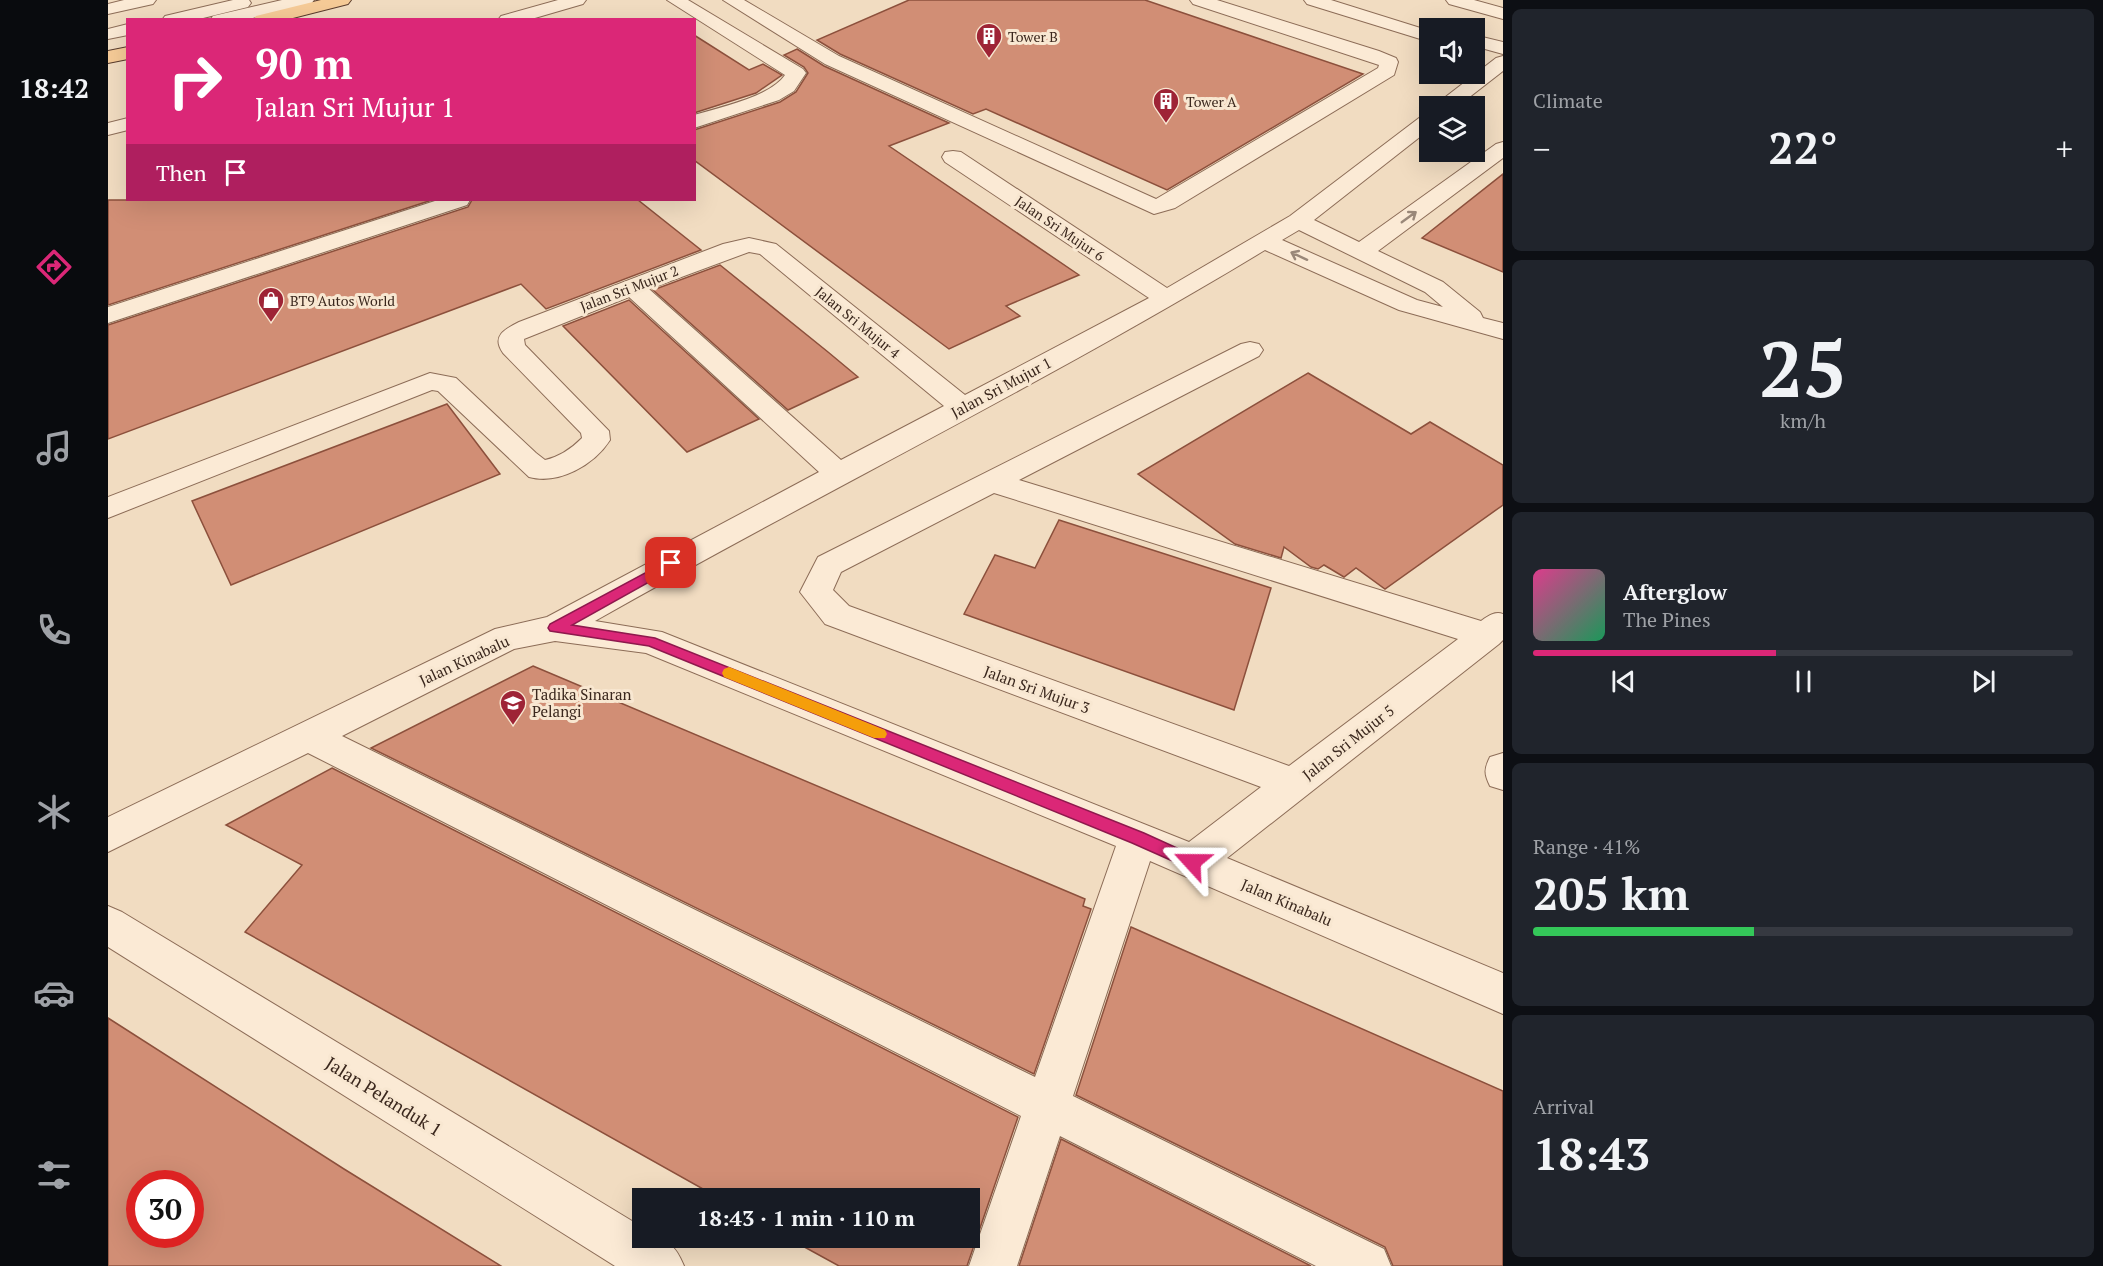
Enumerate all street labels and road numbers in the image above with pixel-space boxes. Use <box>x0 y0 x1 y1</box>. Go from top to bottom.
street label: Jalan Sri Mujur 6 <box>1012 191 1109 265</box>
street label: Jalan Sri Mujur 2 <box>577 261 681 315</box>
street label: Jalan Sri Mujur 4 <box>812 282 905 362</box>
street label: Jalan Sri Mujur 1 <box>947 352 1055 422</box>
street label: Jalan Kinabalu <box>416 630 512 690</box>
street label: Jalan Sri Mujur 3 <box>981 661 1093 717</box>
street label: Jalan Sri Mujur 5 <box>1298 700 1398 784</box>
street label: Jalan Kinabalu <box>1238 874 1336 930</box>
street label: Jalan Pelanduk 1 <box>321 1051 447 1141</box>

